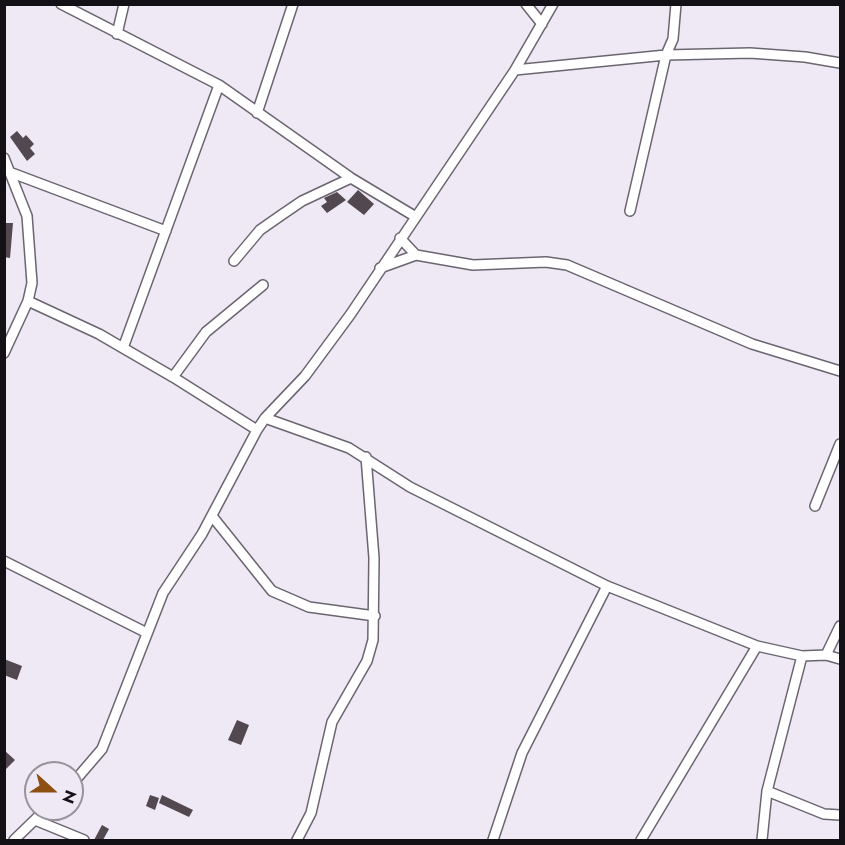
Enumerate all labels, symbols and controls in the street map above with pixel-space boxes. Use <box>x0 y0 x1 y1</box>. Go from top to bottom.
north arrow <box>24 761 84 821</box>
text: N <box>56 787 82 807</box>

